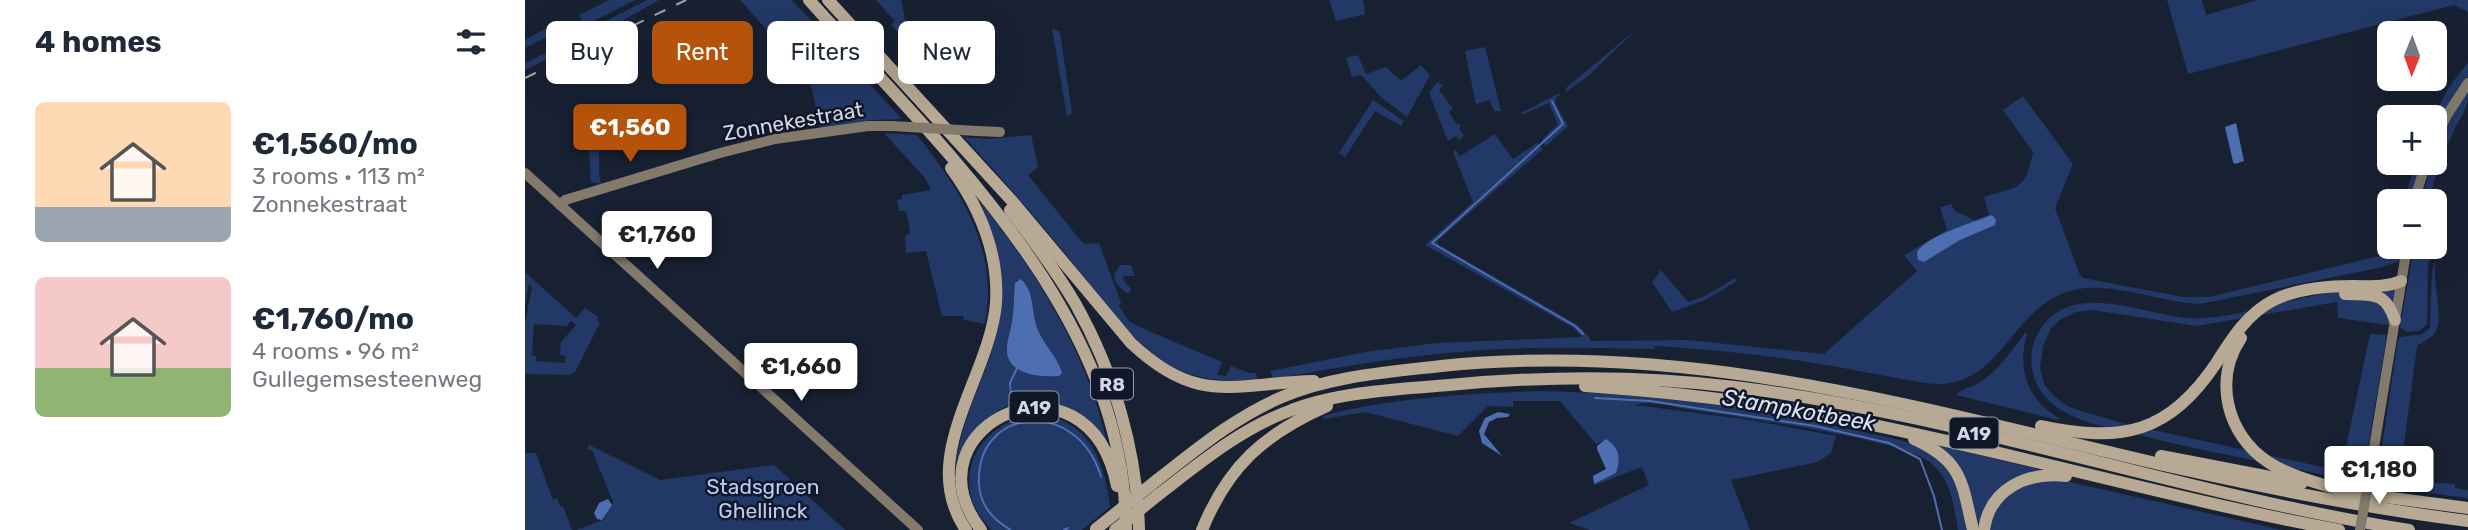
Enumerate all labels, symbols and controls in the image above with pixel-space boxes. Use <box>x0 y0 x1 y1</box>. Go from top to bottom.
chip: Buy <box>546 21 638 84</box>
chip: Rent <box>652 21 753 84</box>
chip: Filters <box>767 21 884 84</box>
chip: New <box>898 21 995 84</box>
north arrow <box>2377 21 2447 91</box>
map controls <box>2377 21 2447 259</box>
icon: filters <box>452 23 490 61</box>
text: 4 homes <box>35 24 162 60</box>
street label: Zonnekestraat <box>721 96 865 146</box>
pin: €1,560 <box>573 104 687 164</box>
button: + <box>2377 105 2447 175</box>
text: €1,560 <box>589 113 671 141</box>
text: €1,560/mo <box>252 126 418 162</box>
icon: home <box>91 130 175 214</box>
text: 3 rooms · 113 m² <box>252 162 425 190</box>
button: − <box>2377 189 2447 259</box>
text: Zonnekestraat <box>252 190 407 218</box>
pin: €1,760 <box>600 212 714 271</box>
text: €1,760 <box>618 220 696 248</box>
text: €1,760/mo <box>252 301 414 337</box>
icon: home <box>91 305 175 389</box>
text: 4 rooms · 96 m² <box>252 337 419 365</box>
pin: €1,660 <box>744 344 858 403</box>
text: €1,660 <box>760 352 842 380</box>
text: Gullegemsesteenweg <box>252 365 482 393</box>
road number: R8 <box>1091 368 1133 400</box>
water label: Stampkotbeek <box>1720 383 1879 437</box>
road number: A19 <box>1009 392 1059 422</box>
road number: A19 <box>1949 418 1999 448</box>
pin: €1,180 <box>2322 447 2436 506</box>
text: €1,180 <box>2340 455 2418 483</box>
park label: Stadsgroen Ghellinck <box>707 474 819 523</box>

